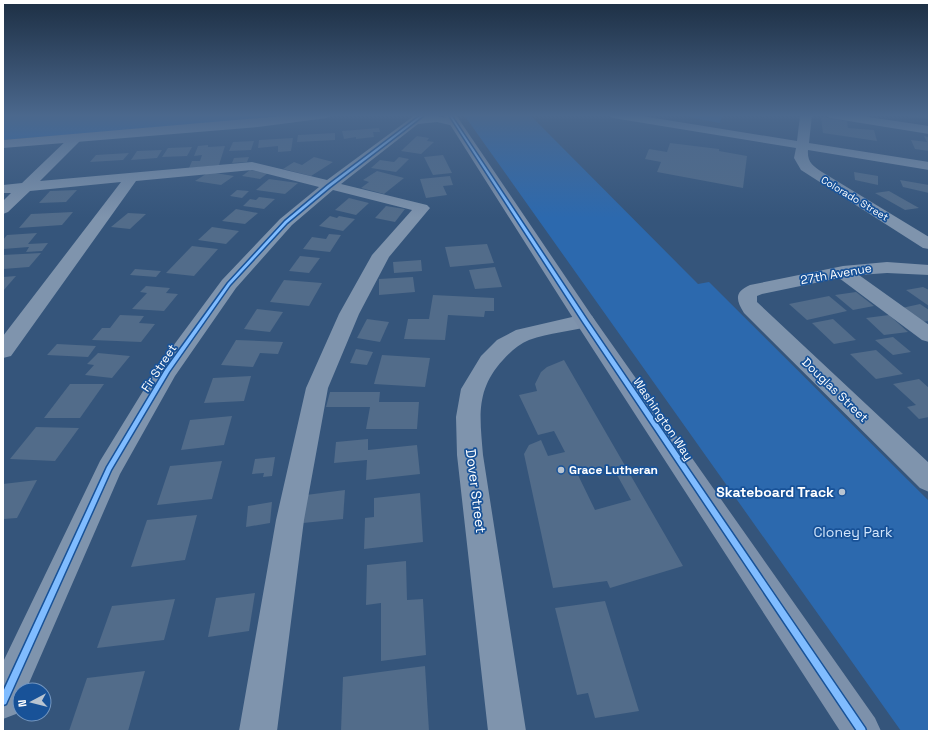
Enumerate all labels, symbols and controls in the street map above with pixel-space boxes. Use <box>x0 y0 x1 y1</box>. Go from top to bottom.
street label: Colorado Street <box>819 173 891 224</box>
street label: 27th Avenue <box>799 260 873 288</box>
street label: Fir Street <box>138 341 180 395</box>
street label: Douglas Street <box>798 354 872 426</box>
street label: Washington Way <box>629 375 697 463</box>
street label: Dover Street <box>462 448 490 534</box>
place label: Grace Lutheran <box>569 462 658 478</box>
marker: Grace Lutheran <box>556 465 566 475</box>
place label: Skateboard Track <box>716 483 834 501</box>
marker: Skateboard Track <box>837 487 847 497</box>
park label: Cloney Park <box>813 523 893 541</box>
north arrow <box>12 682 52 722</box>
text: N <box>15 699 29 708</box>

